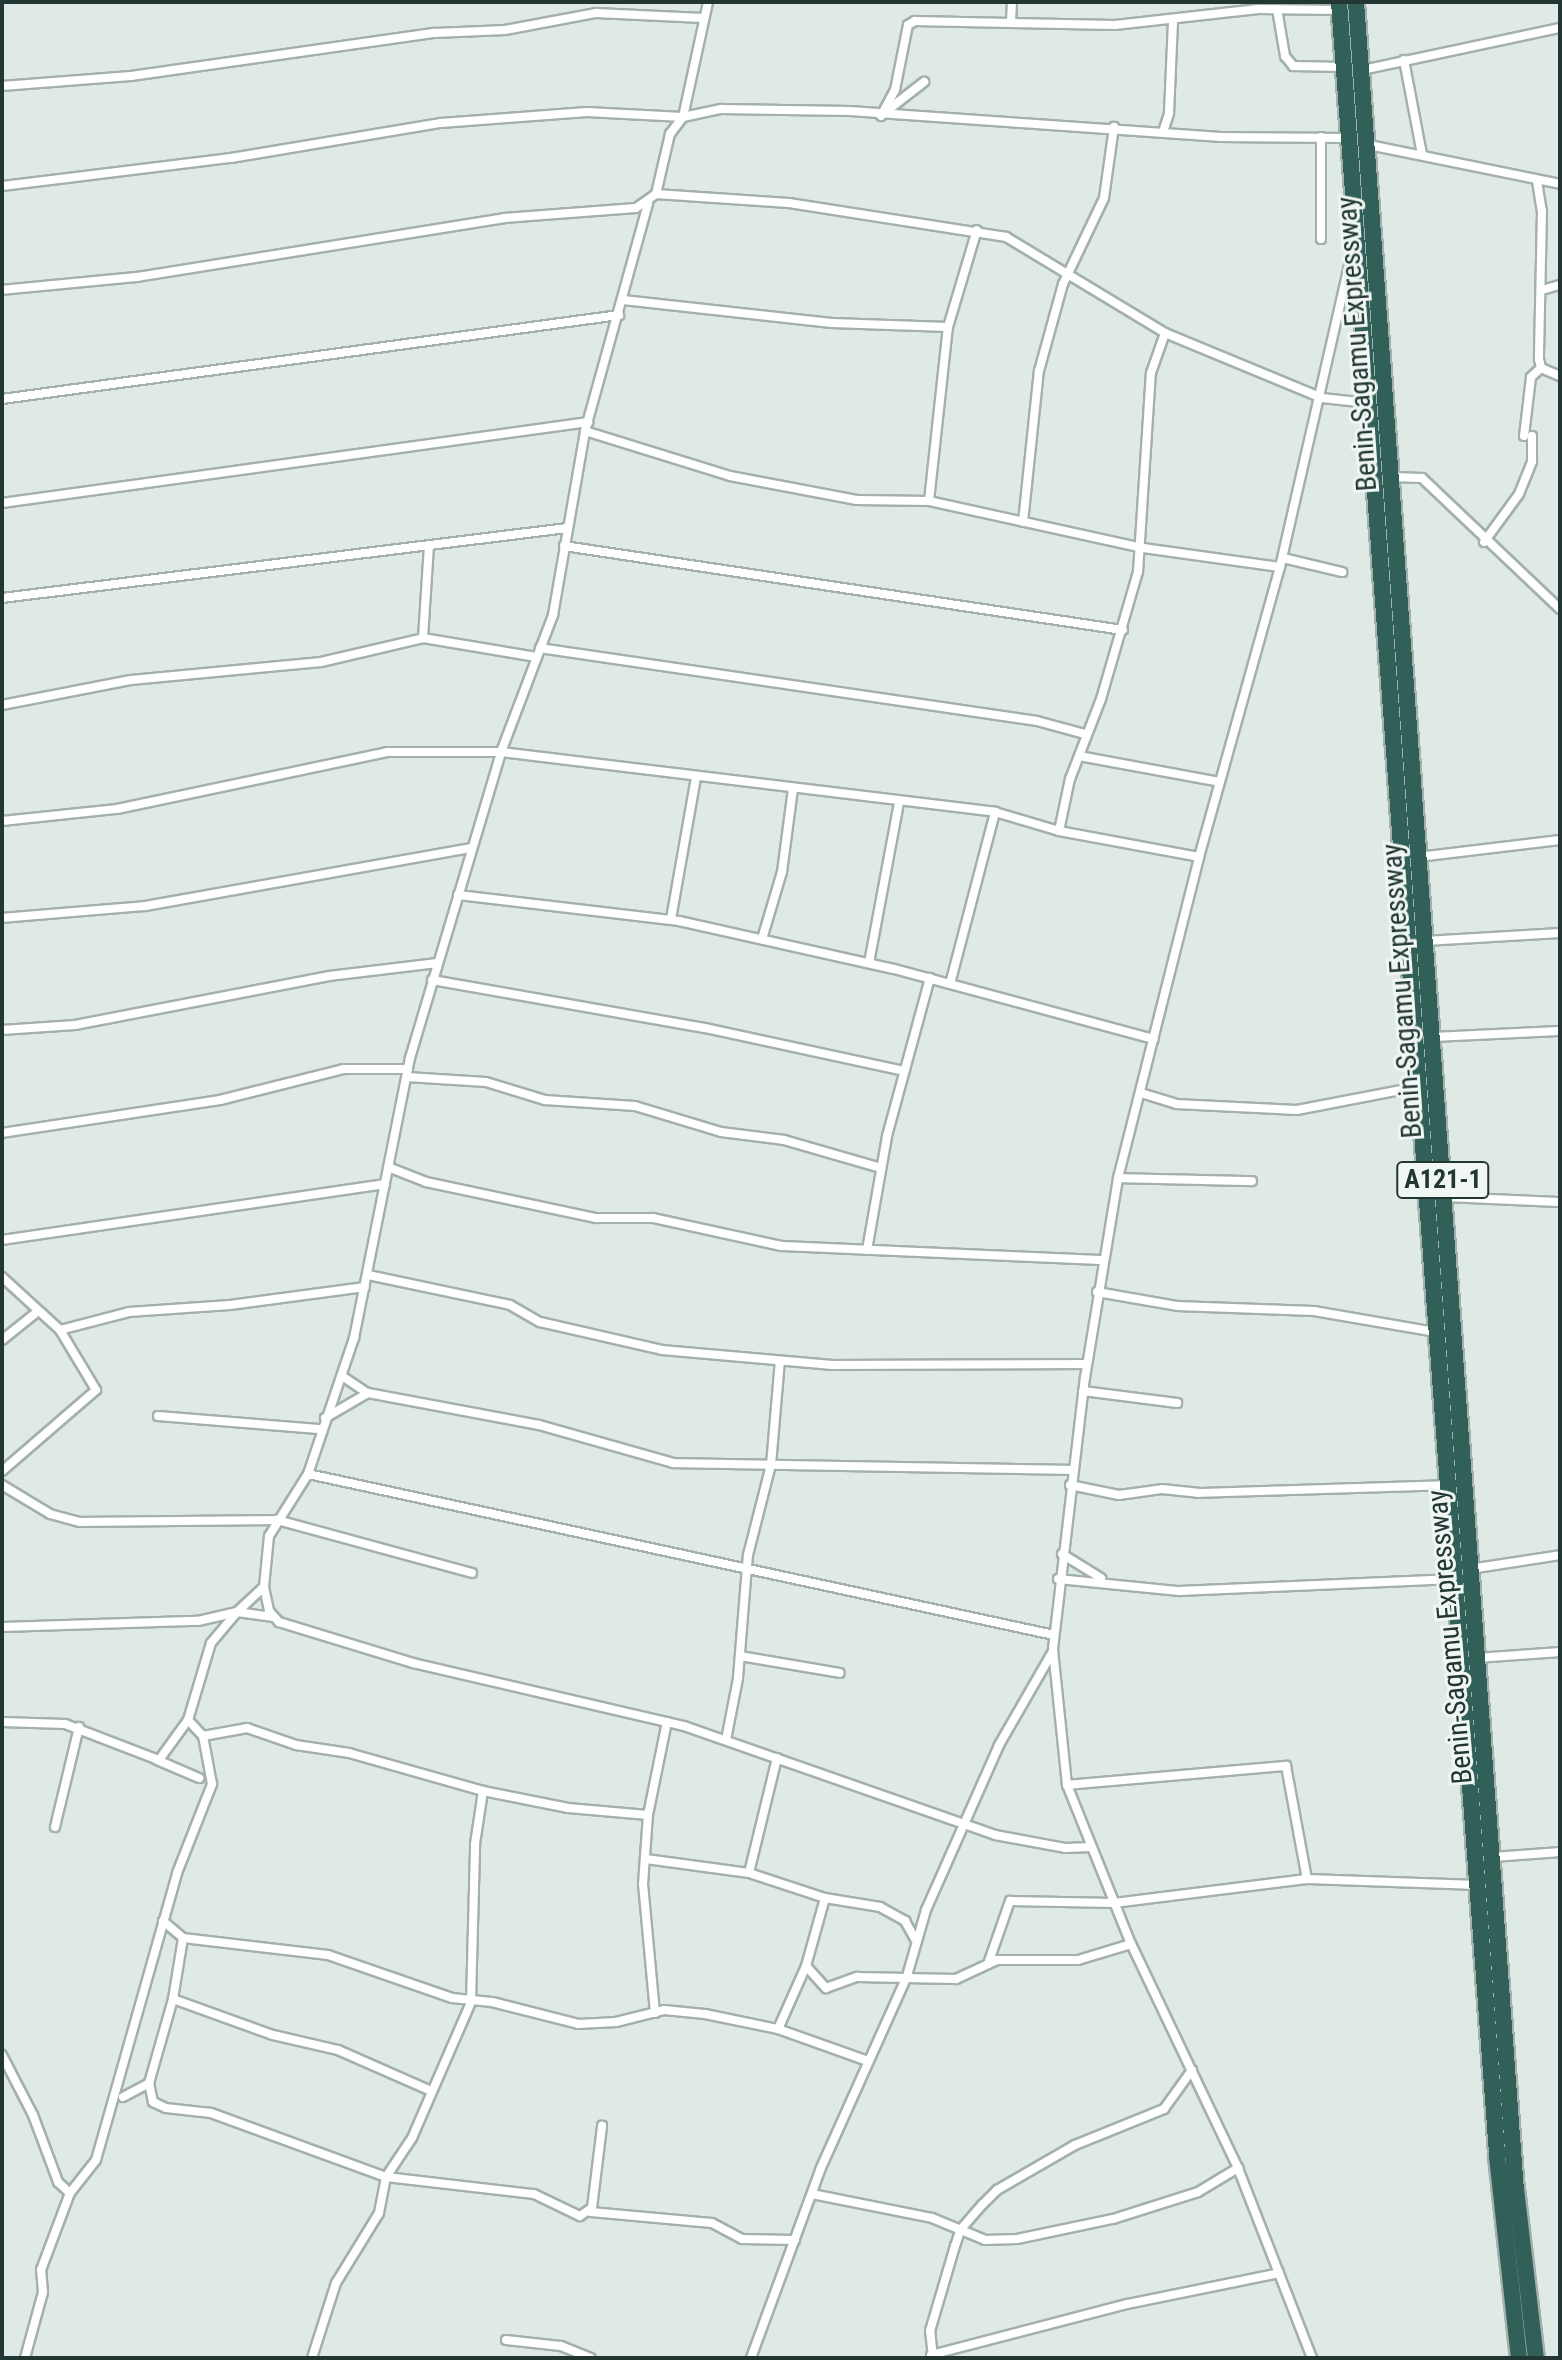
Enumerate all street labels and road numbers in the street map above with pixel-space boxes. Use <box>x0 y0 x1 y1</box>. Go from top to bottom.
street label: Benin-Sagamu Expressway <box>1330 196 1384 492</box>
street label: Benin-Sagamu Expressway <box>1375 843 1429 1139</box>
road number: A121-1 <box>1395 1158 1491 1202</box>
street label: Benin-Sagamu Expressway <box>1420 1489 1480 1785</box>

